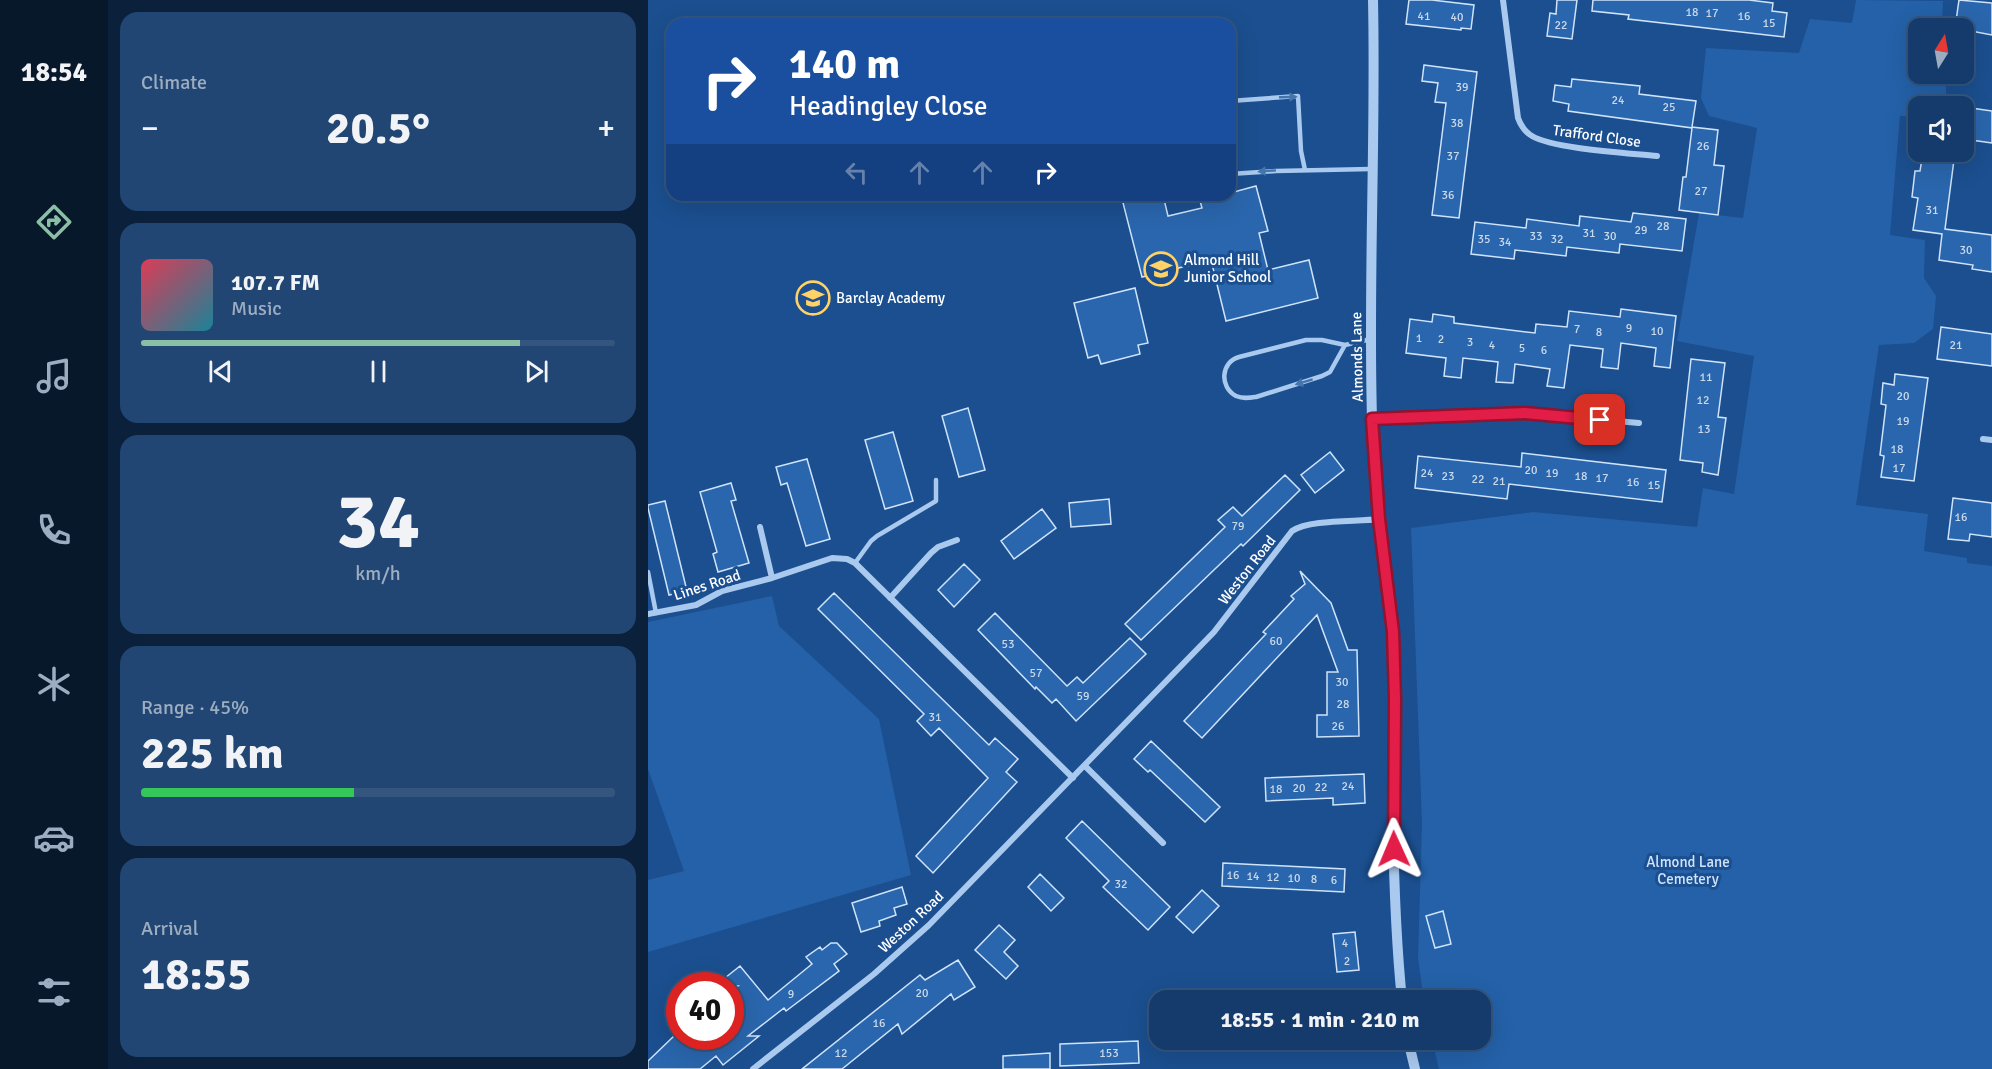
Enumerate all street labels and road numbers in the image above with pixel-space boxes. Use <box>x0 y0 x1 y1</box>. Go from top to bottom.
street label: Trafford Close <box>1552 121 1642 151</box>
street label: Almonds Lane <box>1347 312 1367 402</box>
street label: Weston Road <box>1214 532 1280 608</box>
street label: Lines Road <box>671 566 743 604</box>
street label: Weston Road <box>875 887 947 957</box>

